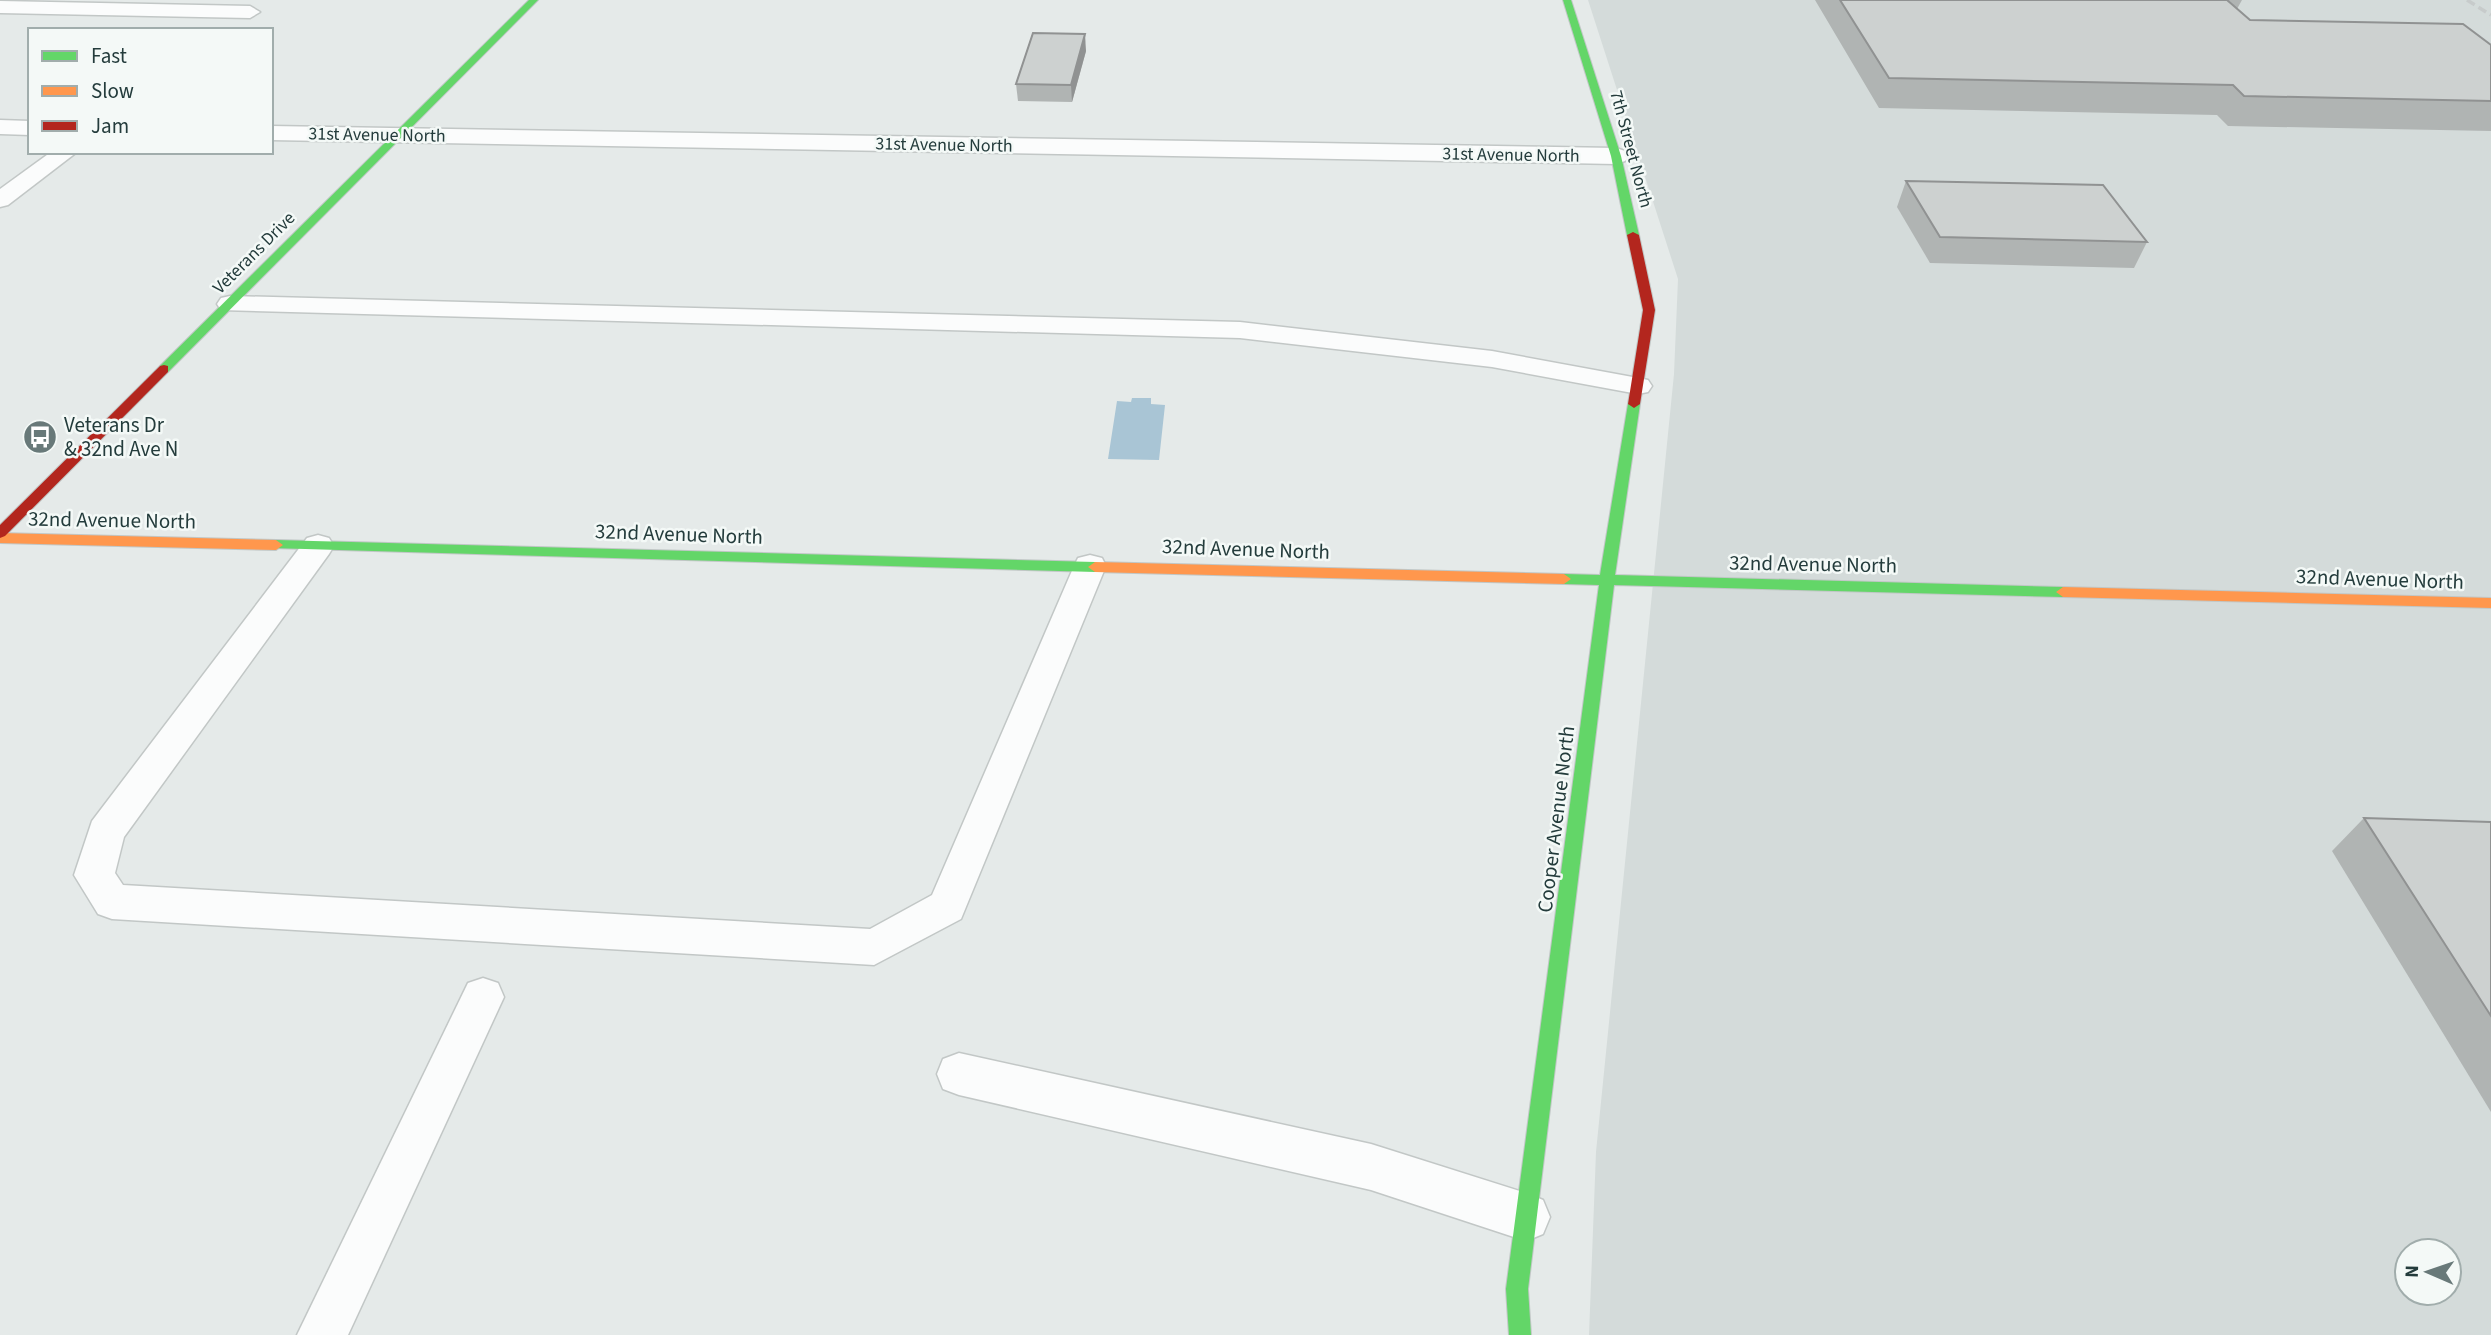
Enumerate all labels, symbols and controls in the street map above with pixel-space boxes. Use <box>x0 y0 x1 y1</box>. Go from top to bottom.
legend <box>28 28 273 154</box>
text: Fast <box>91 41 127 71</box>
text: Slow <box>91 76 134 106</box>
street label: 7th Street North <box>1603 87 1659 211</box>
text: Jam <box>91 111 129 141</box>
street label: 31st Avenue North <box>308 121 446 149</box>
street label: 31st Avenue North <box>875 131 1013 159</box>
street label: 31st Avenue North <box>1442 141 1580 169</box>
street label: Veterans Drive <box>207 206 301 300</box>
place label: Veterans Dr & 32nd Ave N <box>64 410 178 464</box>
bus stop icon: Veterans Dr & 32nd Ave N <box>21 418 59 456</box>
street label: 32nd Avenue North <box>28 504 196 536</box>
street label: 32nd Avenue North <box>595 516 763 552</box>
street label: 32nd Avenue North <box>1162 531 1330 567</box>
street label: 32nd Avenue North <box>1729 548 1897 580</box>
street label: 32nd Avenue North <box>2296 561 2464 597</box>
street label: Cooper Avenue North <box>1530 724 1582 914</box>
north arrow <box>2393 1237 2463 1307</box>
text: N <box>2399 1265 2426 1278</box>

